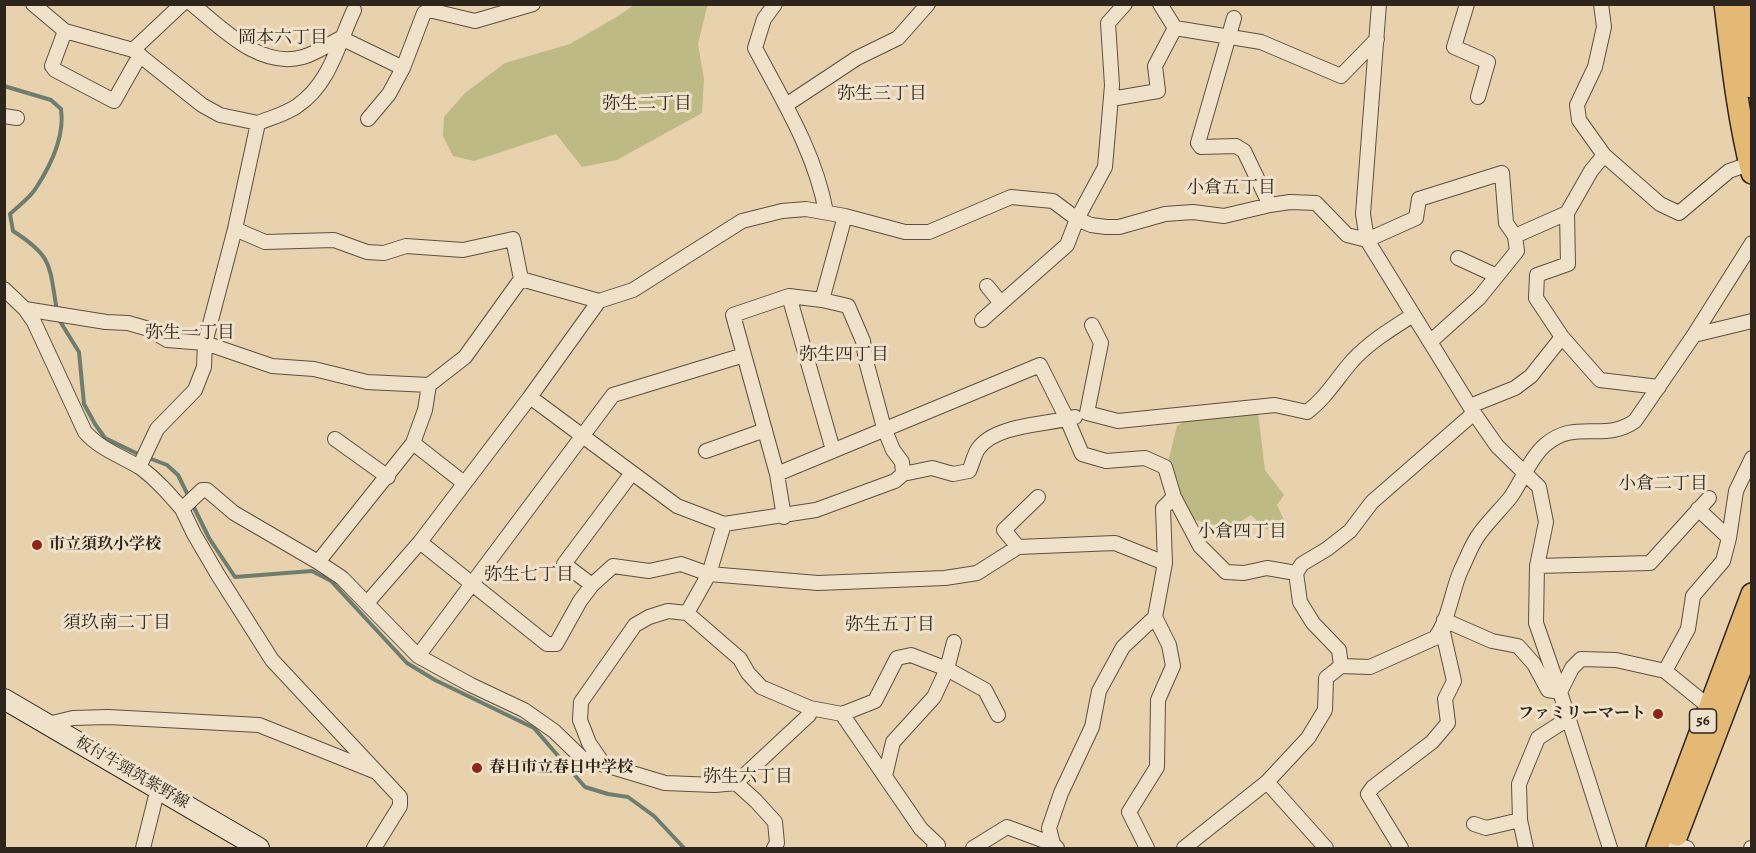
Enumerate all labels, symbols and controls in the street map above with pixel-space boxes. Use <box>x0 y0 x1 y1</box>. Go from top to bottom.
district label: 岡本六丁目 <box>238 28 328 50</box>
district label: 弥生三丁目 <box>837 84 927 106</box>
district label: 弥生二丁目 <box>602 94 692 116</box>
district label: 小倉五丁目 <box>1186 178 1276 200</box>
district label: 弥生一丁目 <box>145 323 235 345</box>
district label: 弥生四丁目 <box>799 345 889 367</box>
district label: 小倉二丁目 <box>1618 474 1708 496</box>
district label: 小倉四丁目 <box>1197 522 1287 544</box>
place label: 市立須玖小学校 <box>49 535 161 555</box>
marker: 市立須玖小学校 <box>30 538 44 552</box>
district label: 弥生七丁目 <box>484 565 574 587</box>
district label: 須玖南二丁目 <box>63 613 171 635</box>
district label: 弥生五丁目 <box>845 615 935 637</box>
place label: ファミリーマート <box>1518 704 1646 724</box>
marker: ファミリーマート <box>1651 707 1665 721</box>
road number: 56 <box>1690 709 1716 733</box>
street label: 板付牛頸筑紫野線 <box>72 733 192 813</box>
place label: 春日市立春日中学校 <box>489 758 633 778</box>
marker: 春日市立春日中学校 <box>470 761 484 775</box>
district label: 弥生六丁目 <box>703 767 793 789</box>

